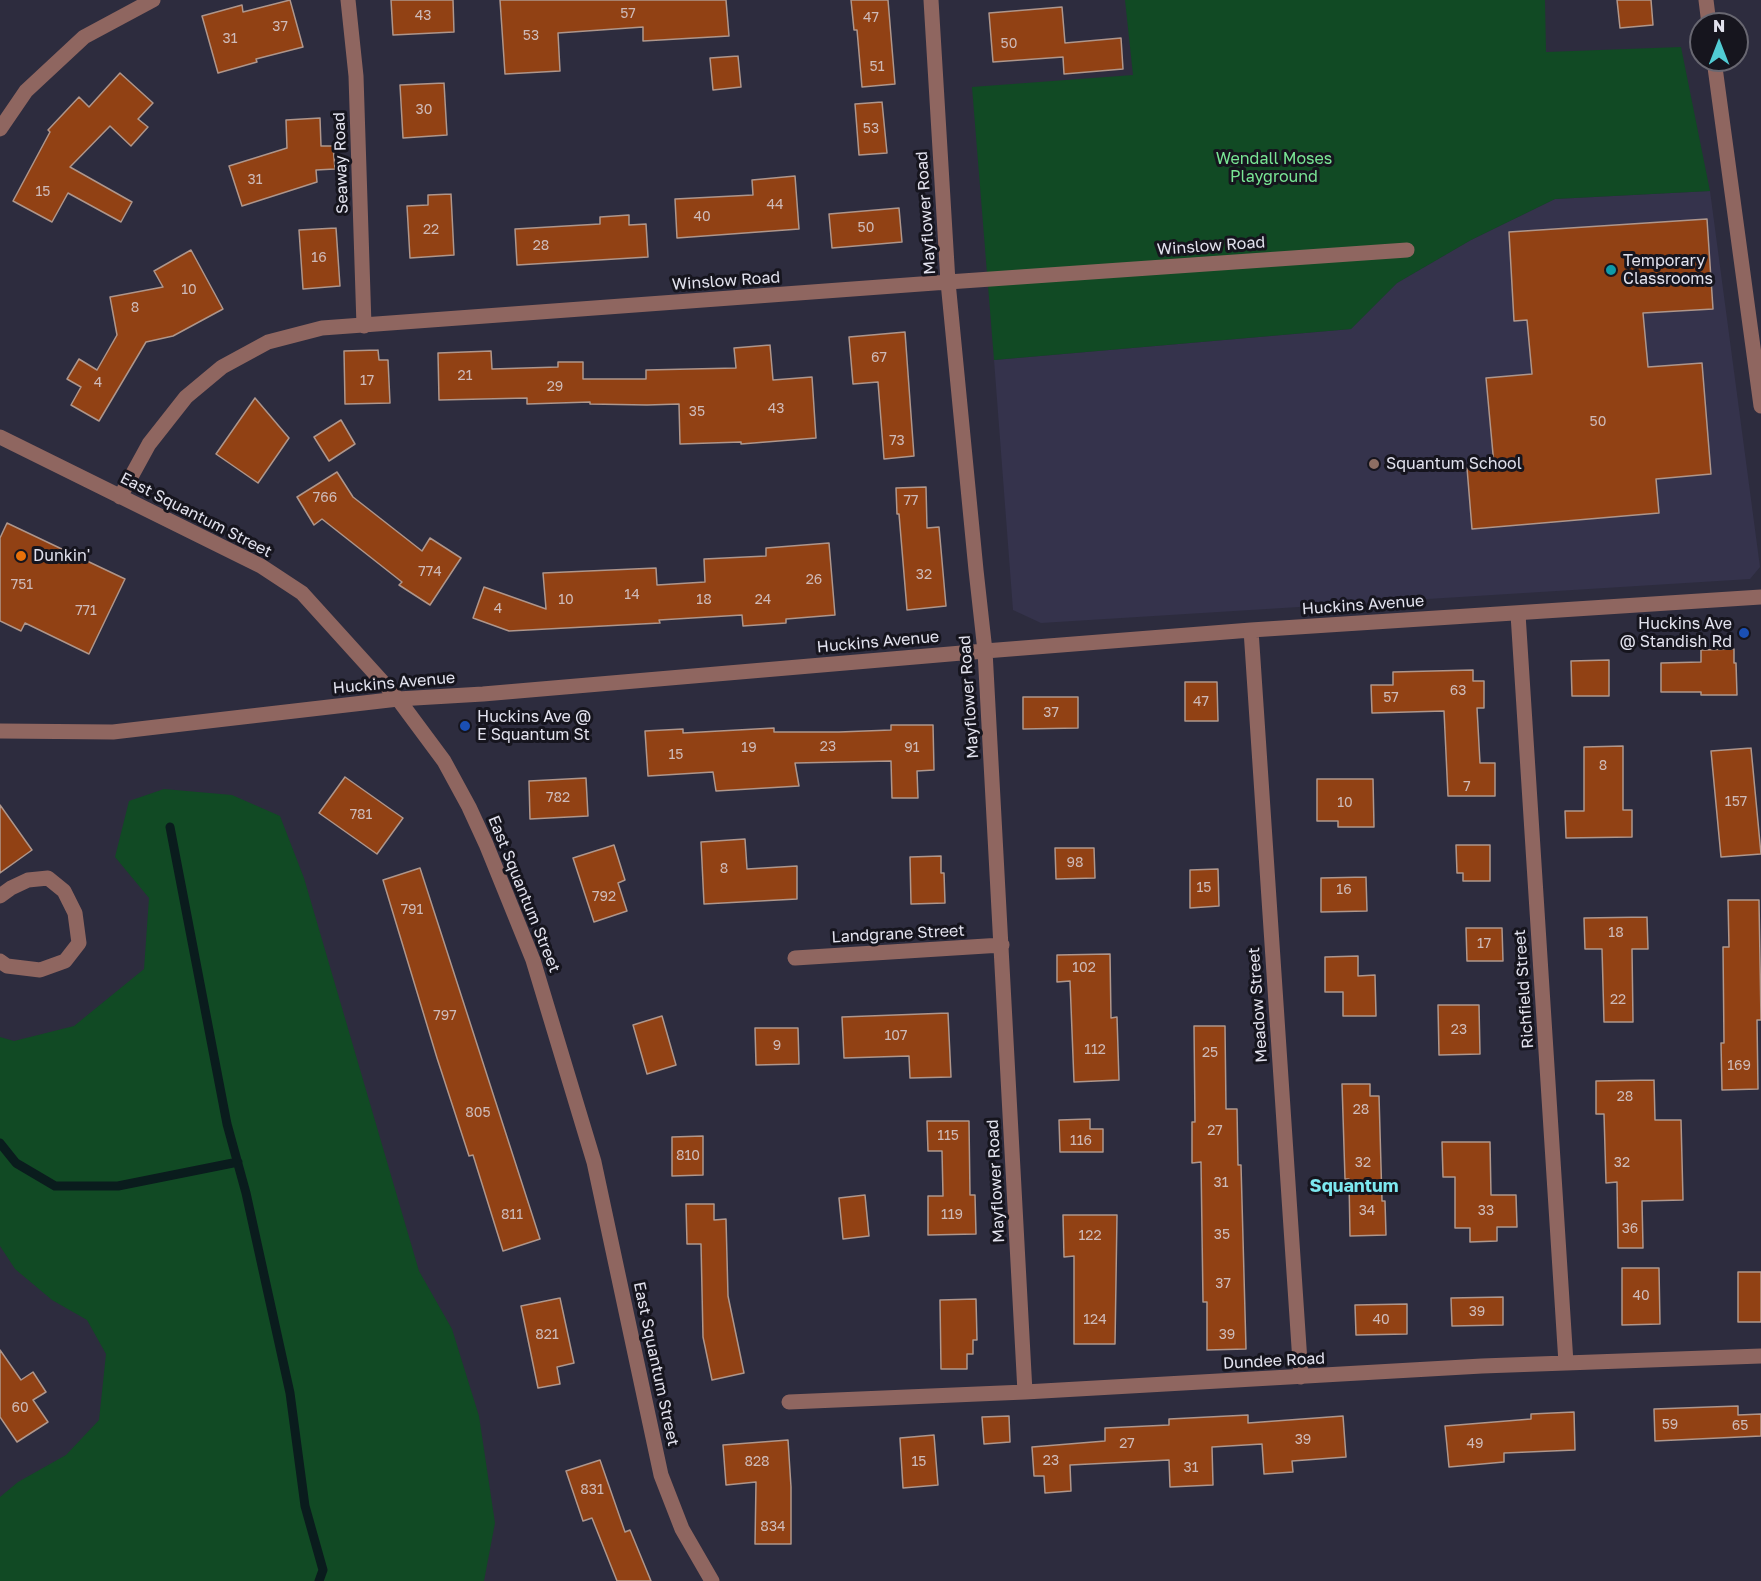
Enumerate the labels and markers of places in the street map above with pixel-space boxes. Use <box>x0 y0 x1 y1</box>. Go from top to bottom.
place label: Temporary Classrooms <box>1623 251 1713 289</box>
marker: Temporary Classrooms <box>1604 263 1618 277</box>
place label: Squantum School <box>1386 454 1522 474</box>
marker: Squantum School <box>1367 457 1381 471</box>
place label: Dunkin' <box>33 546 90 566</box>
marker: Dunkin' <box>14 549 28 563</box>
place label: Huckins Ave @ Standish Rd <box>1619 614 1732 652</box>
marker: Huckins Ave @ Standish Rd <box>1737 626 1751 640</box>
place label: Huckins Ave @ E Squantum St <box>477 707 591 745</box>
marker: Huckins Ave @ E Squantum St <box>458 719 472 733</box>

